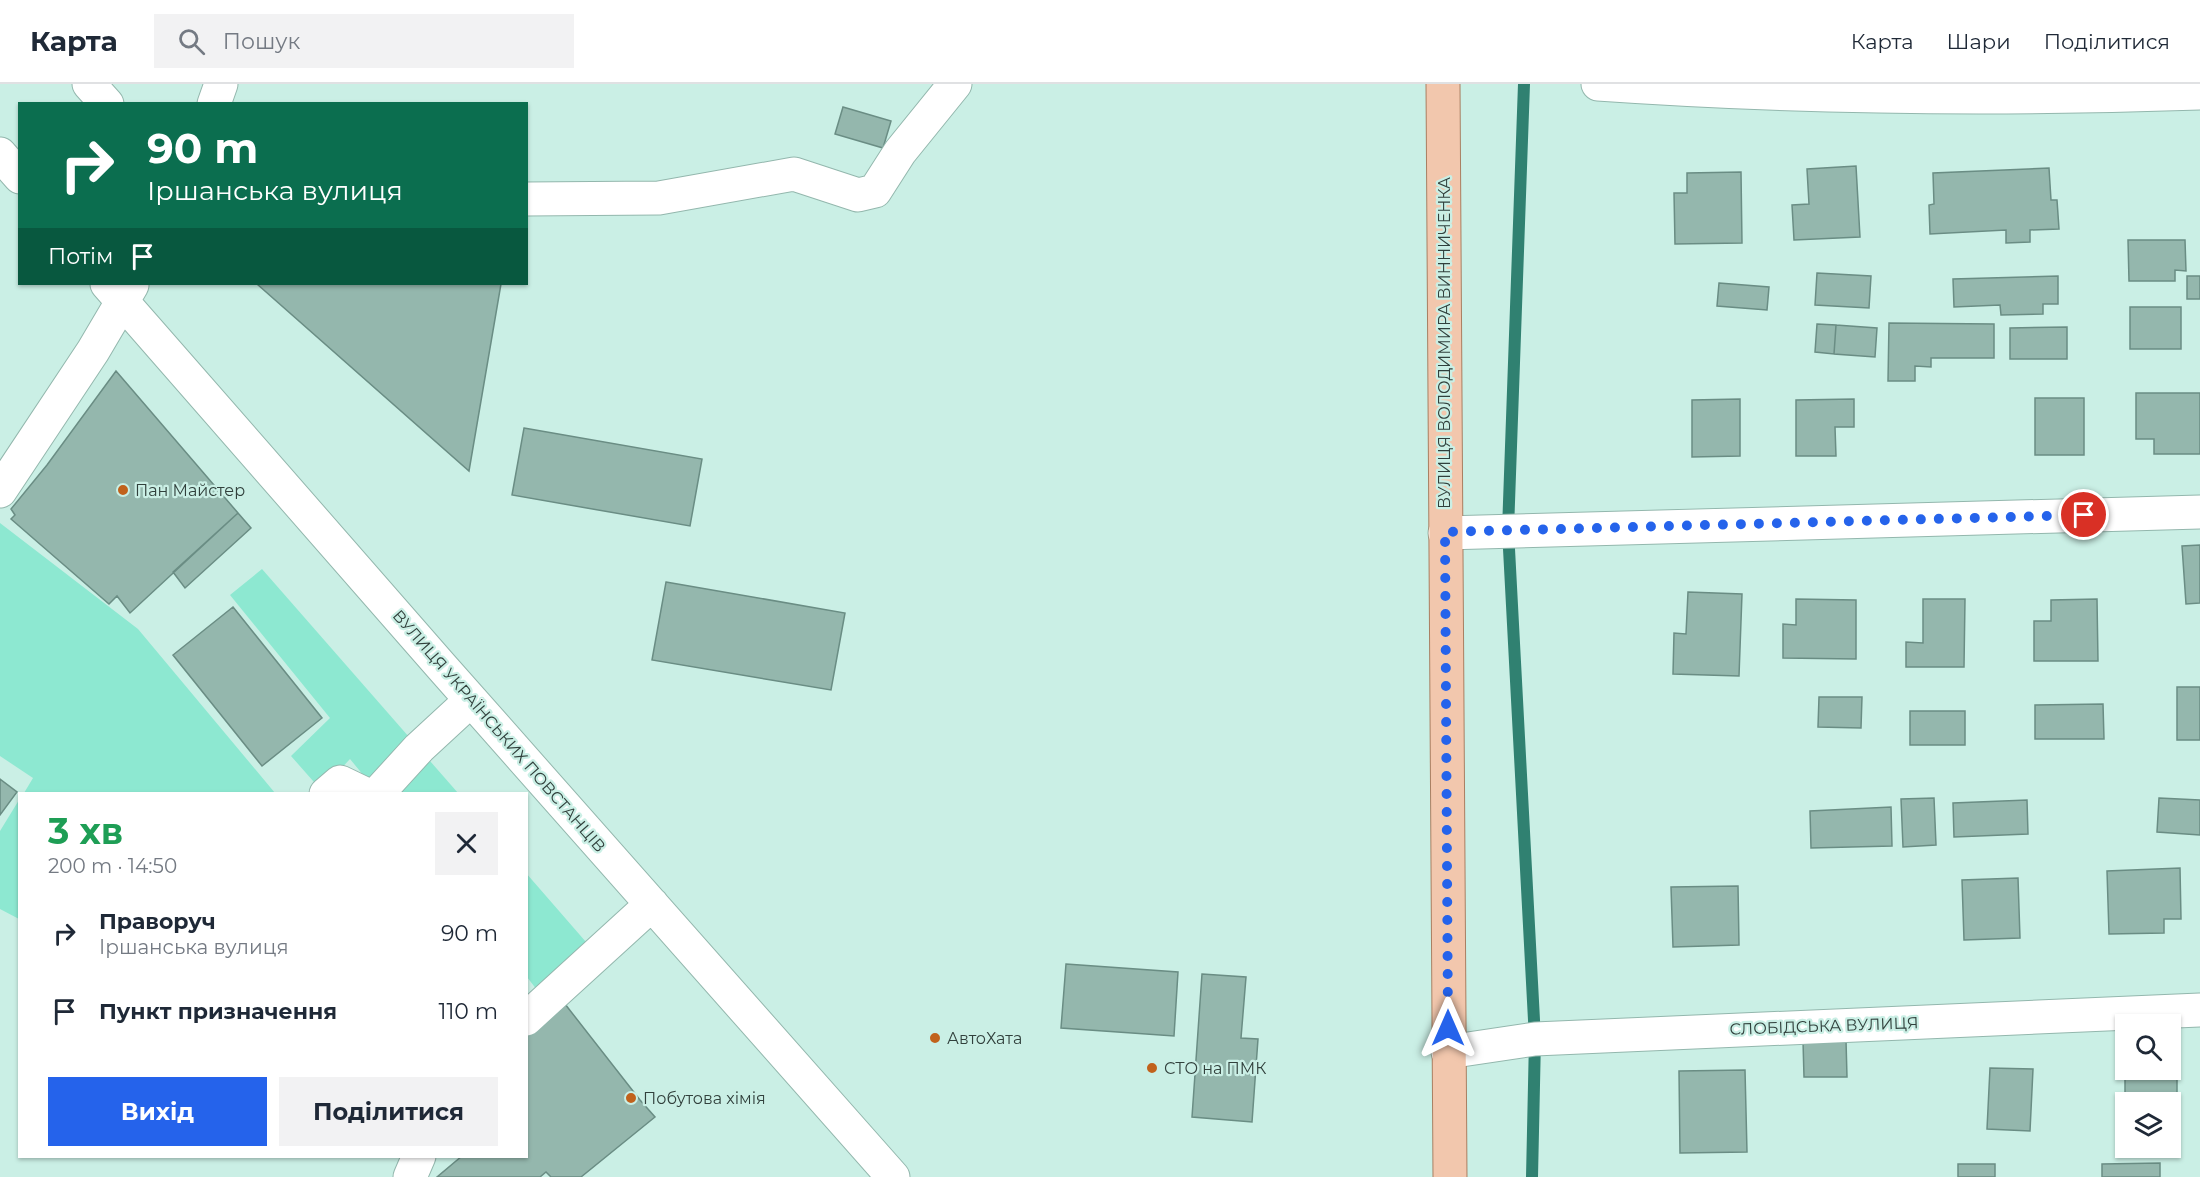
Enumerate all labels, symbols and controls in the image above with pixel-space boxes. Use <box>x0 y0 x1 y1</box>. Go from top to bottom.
search box <box>154 14 574 68</box>
text: Карта <box>30 24 118 58</box>
icon: search <box>175 25 208 58</box>
text: Пошук <box>223 28 300 55</box>
text: Карта <box>1851 29 1914 54</box>
text: Шари <box>1947 29 2011 54</box>
text: Поділитися <box>2044 29 2170 54</box>
text: 90 m <box>147 122 258 174</box>
icon: right <box>48 126 126 204</box>
text: Іршанська вулиця <box>147 174 403 207</box>
street label: ВУЛИЦЯ ВОЛОДИМИРА ВИННИЧЕНКА <box>1435 177 1454 509</box>
icon: arrive <box>126 240 159 273</box>
text: Потім <box>48 243 114 270</box>
place label: Пан Майстер <box>135 481 245 500</box>
marker: Пан Майстер <box>116 483 130 497</box>
pin <box>2058 489 2109 540</box>
icon: arrive <box>2067 498 2100 531</box>
street label: ВУЛИЦЯ УКРАЇНСЬКИХ ПОВСТАНЦІВ <box>389 605 610 856</box>
text: 3 хв <box>48 809 123 853</box>
button: close <box>435 812 498 875</box>
text: 200 m · 14:50 <box>48 854 177 878</box>
text: Праворуч <box>99 908 216 935</box>
icon: right <box>48 917 81 950</box>
text: 90 m <box>441 920 498 947</box>
text: Іршанська вулиця <box>99 935 289 959</box>
icon: arrive <box>48 995 81 1028</box>
position arrow <box>1416 996 1480 1060</box>
text: Пункт призначення <box>99 998 337 1025</box>
text: 110 m <box>438 998 498 1025</box>
street label: СЛОБІДСЬКА ВУЛИЦЯ <box>1729 1013 1919 1039</box>
map controls <box>2115 1014 2181 1158</box>
button: search <box>2115 1014 2181 1080</box>
place label: АвтоХата <box>947 1029 1022 1048</box>
marker: АвтоХата <box>928 1031 942 1045</box>
place label: СТО на ПМК <box>1164 1059 1266 1078</box>
marker: СТО на ПМК <box>1145 1061 1159 1075</box>
button: Вихід <box>48 1077 267 1146</box>
button: Поділитися <box>279 1077 498 1146</box>
place label: Побутова хімія <box>643 1089 766 1108</box>
marker: Побутова хімія <box>624 1091 638 1105</box>
button: layers <box>2115 1092 2181 1158</box>

